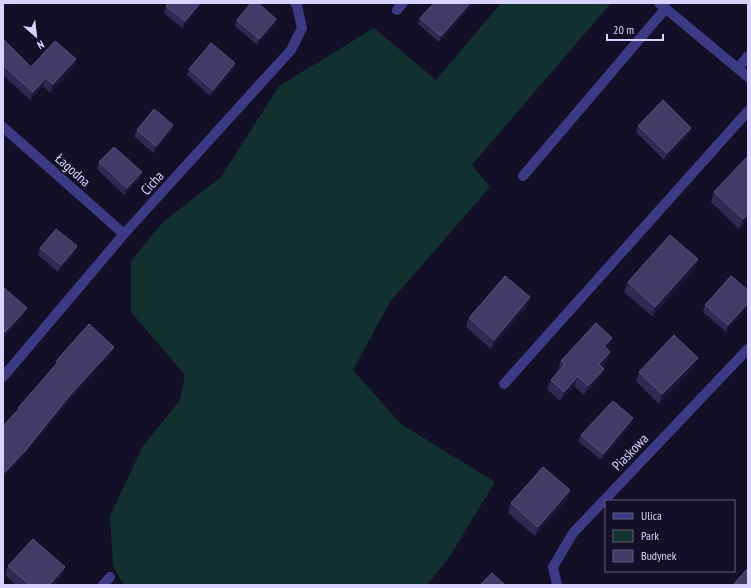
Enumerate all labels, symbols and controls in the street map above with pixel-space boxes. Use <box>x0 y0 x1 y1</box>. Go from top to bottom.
north arrow <box>16 16 56 56</box>
scale bar <box>607 16 663 42</box>
text: 20 m <box>613 22 634 37</box>
text: N <box>35 37 47 52</box>
street label: Łagodna <box>52 150 94 190</box>
street label: Cicha <box>137 167 167 199</box>
street label: Piaskowa <box>608 430 652 474</box>
legend <box>605 500 735 572</box>
text: Ulica <box>641 508 662 523</box>
text: Park <box>641 528 659 543</box>
text: Budynek <box>641 548 677 563</box>

